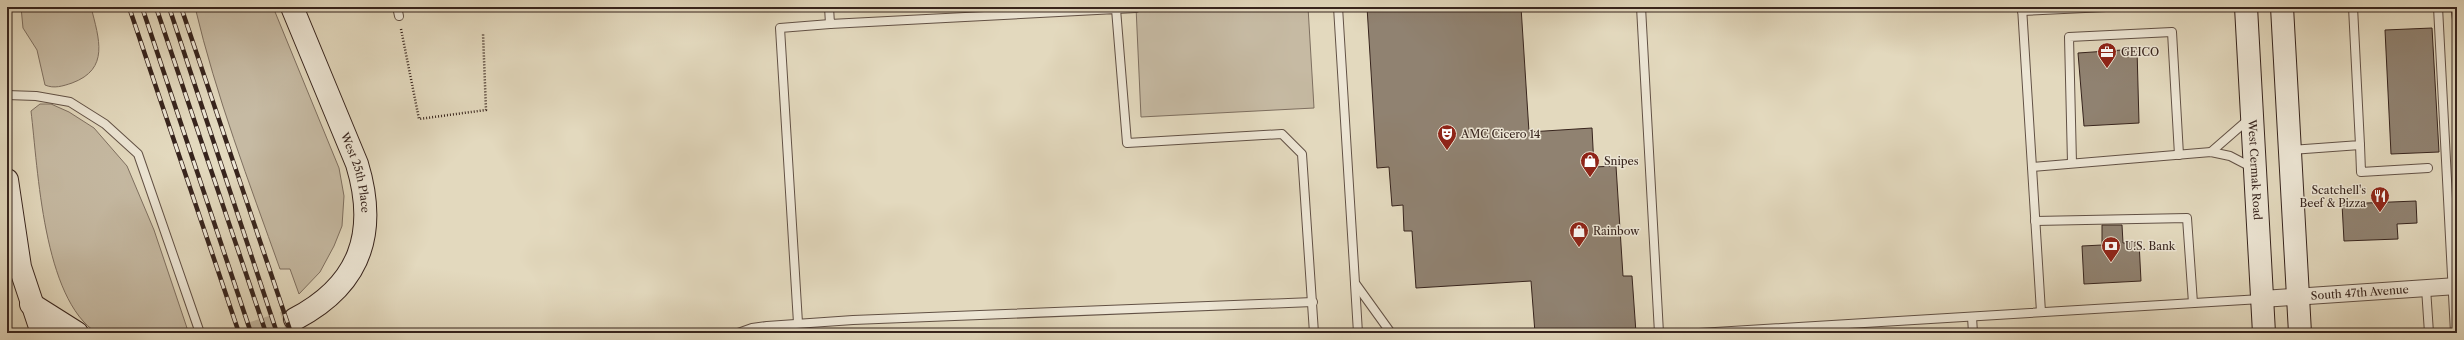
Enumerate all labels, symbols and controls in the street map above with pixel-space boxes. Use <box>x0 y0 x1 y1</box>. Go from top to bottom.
office icon: GEICO <box>2096 41 2118 69</box>
place label: GEICO <box>2121 45 2159 59</box>
street label: West Cermak Road <box>2245 118 2265 221</box>
theatre icon: AMC Cicero 14 <box>1436 123 1458 151</box>
place label: AMC Cicero 14 <box>1460 127 1540 141</box>
street label: West 25th Place <box>337 129 372 213</box>
shop icon: Snipes <box>1579 150 1601 178</box>
place label: Snipes <box>1604 154 1639 168</box>
place label: Scatchell's Beef & Pizza <box>2300 183 2366 210</box>
restaurant icon: Scatchell's Beef & Pizza <box>2369 185 2391 213</box>
shop icon: Rainbow <box>1568 220 1590 248</box>
place label: Rainbow <box>1593 224 1640 238</box>
bank icon: U.S. Bank <box>2100 235 2122 263</box>
place label: U.S. Bank <box>2125 239 2176 253</box>
street label: South 47th Avenue <box>2310 282 2409 303</box>

